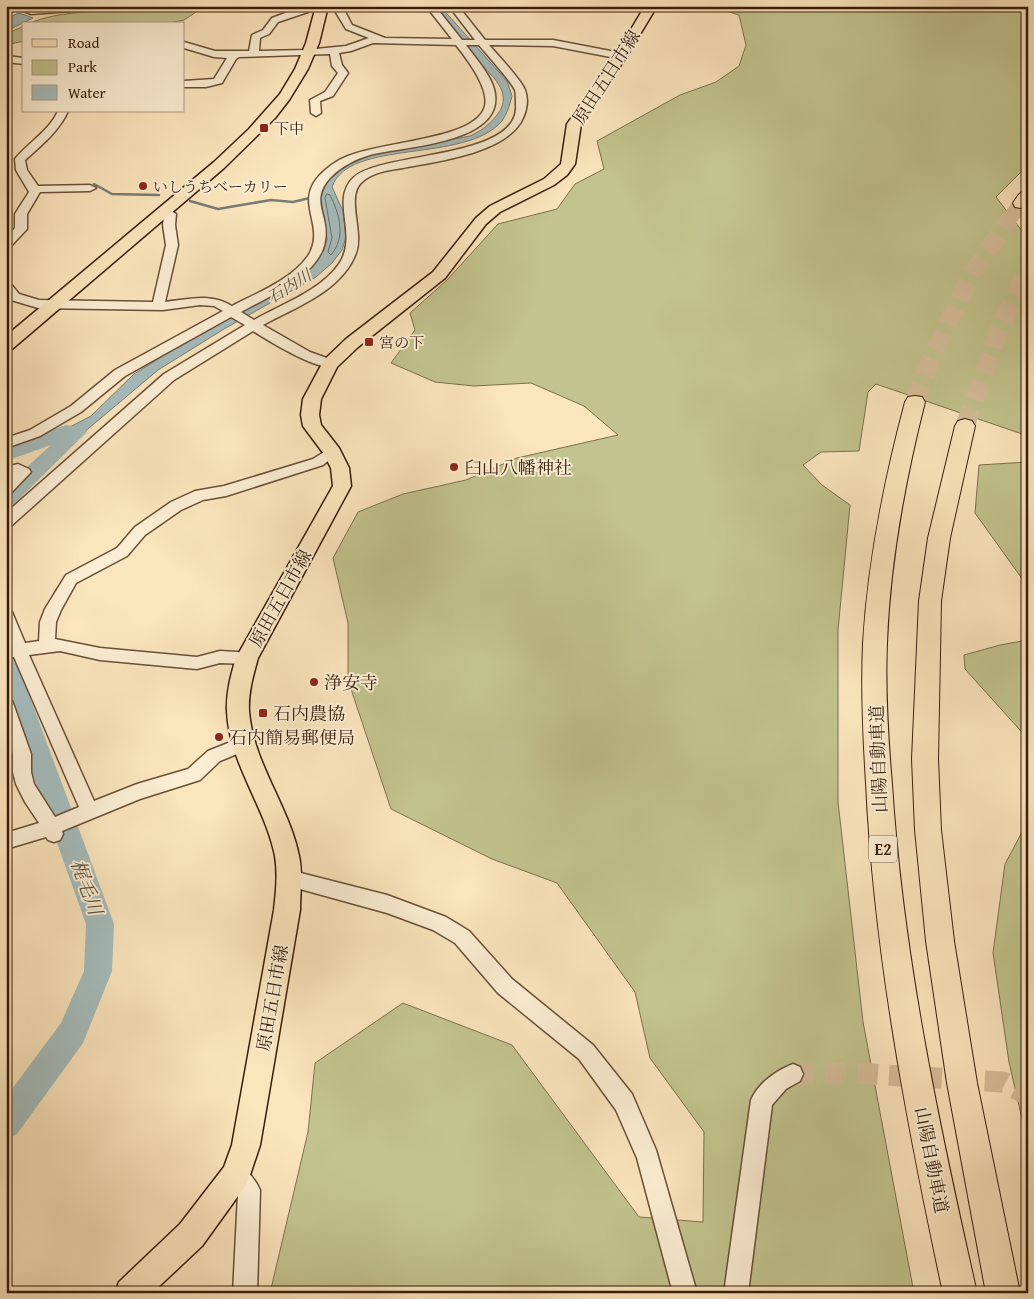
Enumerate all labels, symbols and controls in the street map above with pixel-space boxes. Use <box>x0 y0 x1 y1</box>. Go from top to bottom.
legend <box>22 22 185 112</box>
street label: 原田五日市線 <box>565 24 647 130</box>
text: Road <box>68 32 99 53</box>
text: Park <box>68 56 97 77</box>
text: Water <box>68 82 106 103</box>
place label: 下中 <box>274 118 304 139</box>
marker: 下中 <box>258 122 270 134</box>
place label: いしうちベーカリー <box>153 176 288 197</box>
marker: いしうちベーカリー <box>137 180 149 192</box>
water label: 石内川 <box>262 262 317 309</box>
place label: 宮の下 <box>379 332 424 353</box>
marker: 宮の下 <box>363 336 375 348</box>
place label: 臼山八幡神社 <box>464 454 572 481</box>
marker: 臼山八幡神社 <box>448 461 460 473</box>
street label: 原田五日市線 <box>242 544 318 652</box>
place label: 浄安寺 <box>324 669 378 696</box>
marker: 浄安寺 <box>308 676 320 688</box>
place label: 石内農協 <box>273 700 345 727</box>
street label: 山陽自動車道 <box>863 705 893 813</box>
marker: 石内農協 <box>257 707 269 719</box>
place label: 石内簡易郵便局 <box>229 724 355 751</box>
marker: 石内簡易郵便局 <box>213 731 225 743</box>
road number: E2 <box>869 836 897 862</box>
water label: 梶毛川 <box>64 855 111 920</box>
street label: 原田五日市線 <box>249 942 295 1054</box>
street label: 山陽自動車道 <box>908 1104 956 1216</box>

